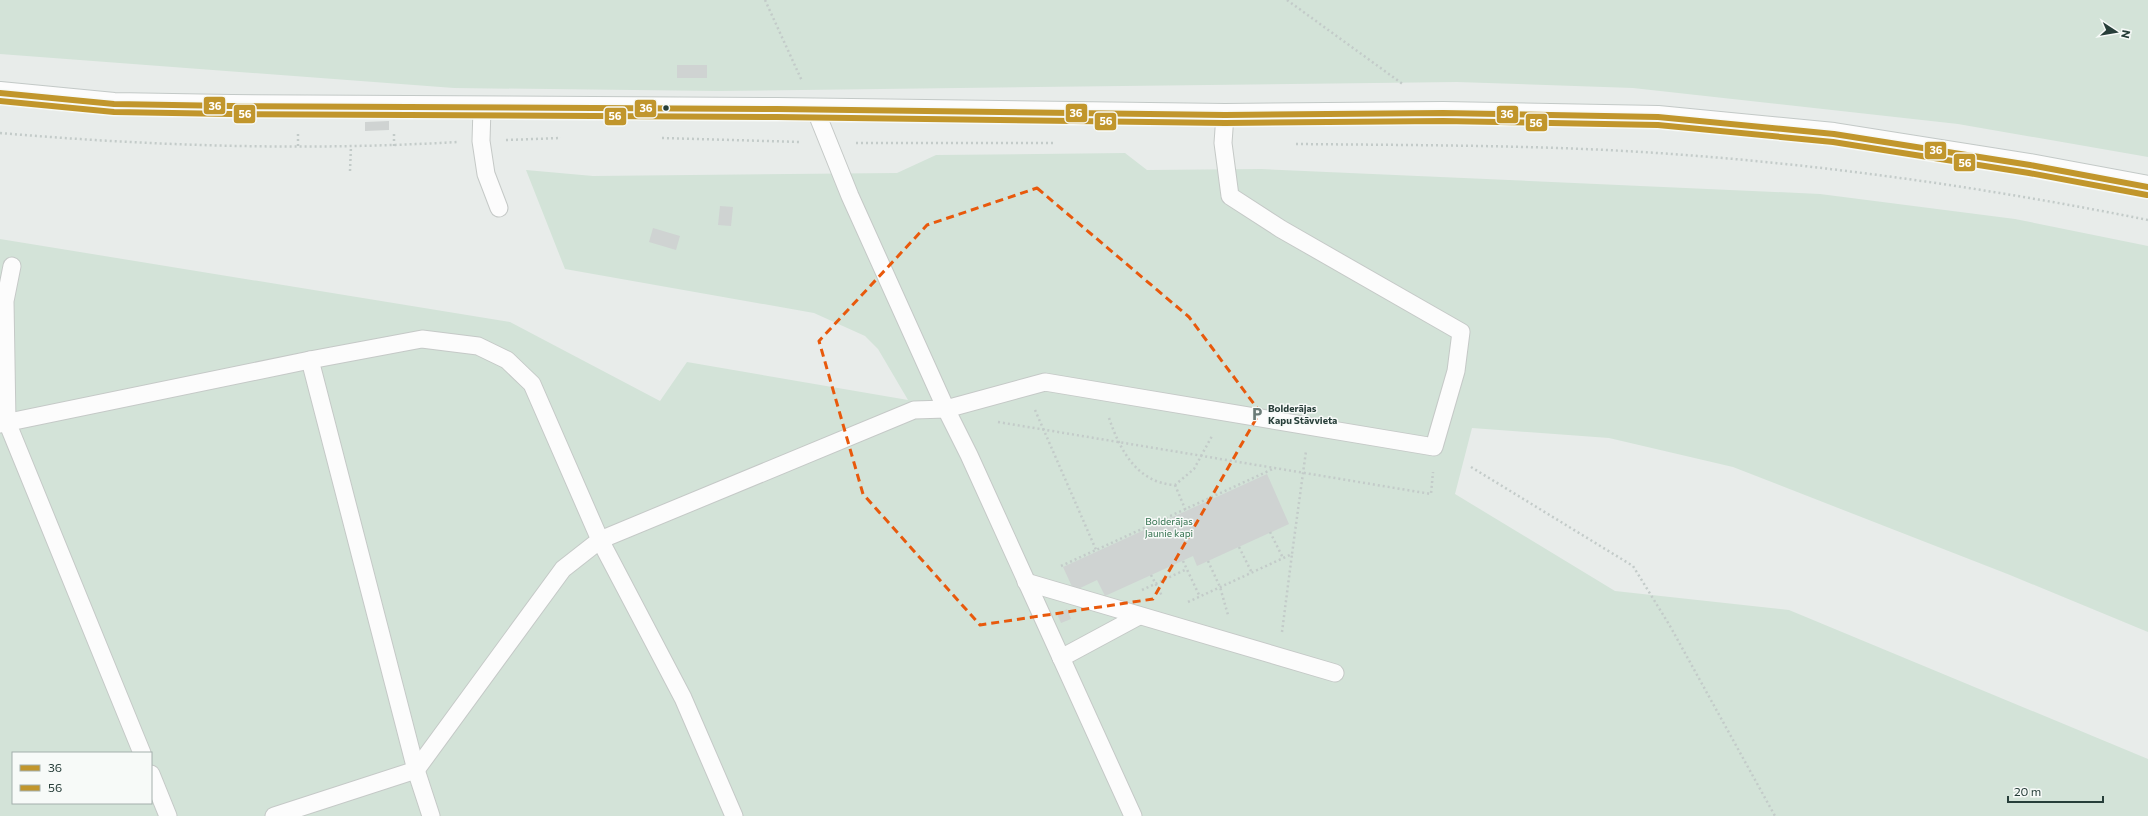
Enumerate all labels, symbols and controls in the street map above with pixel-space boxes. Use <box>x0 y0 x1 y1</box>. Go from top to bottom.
north arrow <box>2096 12 2136 52</box>
text: N <box>2119 29 2133 40</box>
line badge: 36 <box>203 96 226 115</box>
text: 36 <box>208 99 222 112</box>
line badge: 36 <box>634 99 657 118</box>
text: 36 <box>639 101 653 114</box>
unlabelled marker <box>661 103 671 113</box>
line badge: 36 <box>1065 103 1088 123</box>
line badge: 56 <box>233 104 256 124</box>
line badge: 36 <box>1496 105 1519 124</box>
text: 36 <box>1069 106 1083 119</box>
text: 56 <box>238 107 252 120</box>
line badge: 56 <box>604 107 627 126</box>
text: 36 <box>1500 107 1514 120</box>
text: 56 <box>608 109 622 122</box>
line badge: 56 <box>1094 112 1117 131</box>
line badge: 56 <box>1525 113 1548 132</box>
text: 56 <box>1099 114 1113 127</box>
text: 56 <box>1529 116 1543 129</box>
line badge: 36 <box>1924 141 1947 160</box>
text: 36 <box>1929 143 1943 156</box>
line badge: 56 <box>1953 153 1976 172</box>
text: 56 <box>1958 156 1972 169</box>
place label: Bolderājas Kapu Stāvvieta <box>1268 402 1337 426</box>
parking icon: Bolderājas Kapu Stāvvieta <box>1249 406 1265 422</box>
park label: Bolderājas Jaunie kapi <box>1145 515 1193 539</box>
legend <box>12 752 152 804</box>
text: 36 <box>48 760 62 774</box>
scale bar <box>2008 778 2103 804</box>
text: 56 <box>48 780 62 794</box>
text: 20 m <box>2014 784 2041 798</box>

